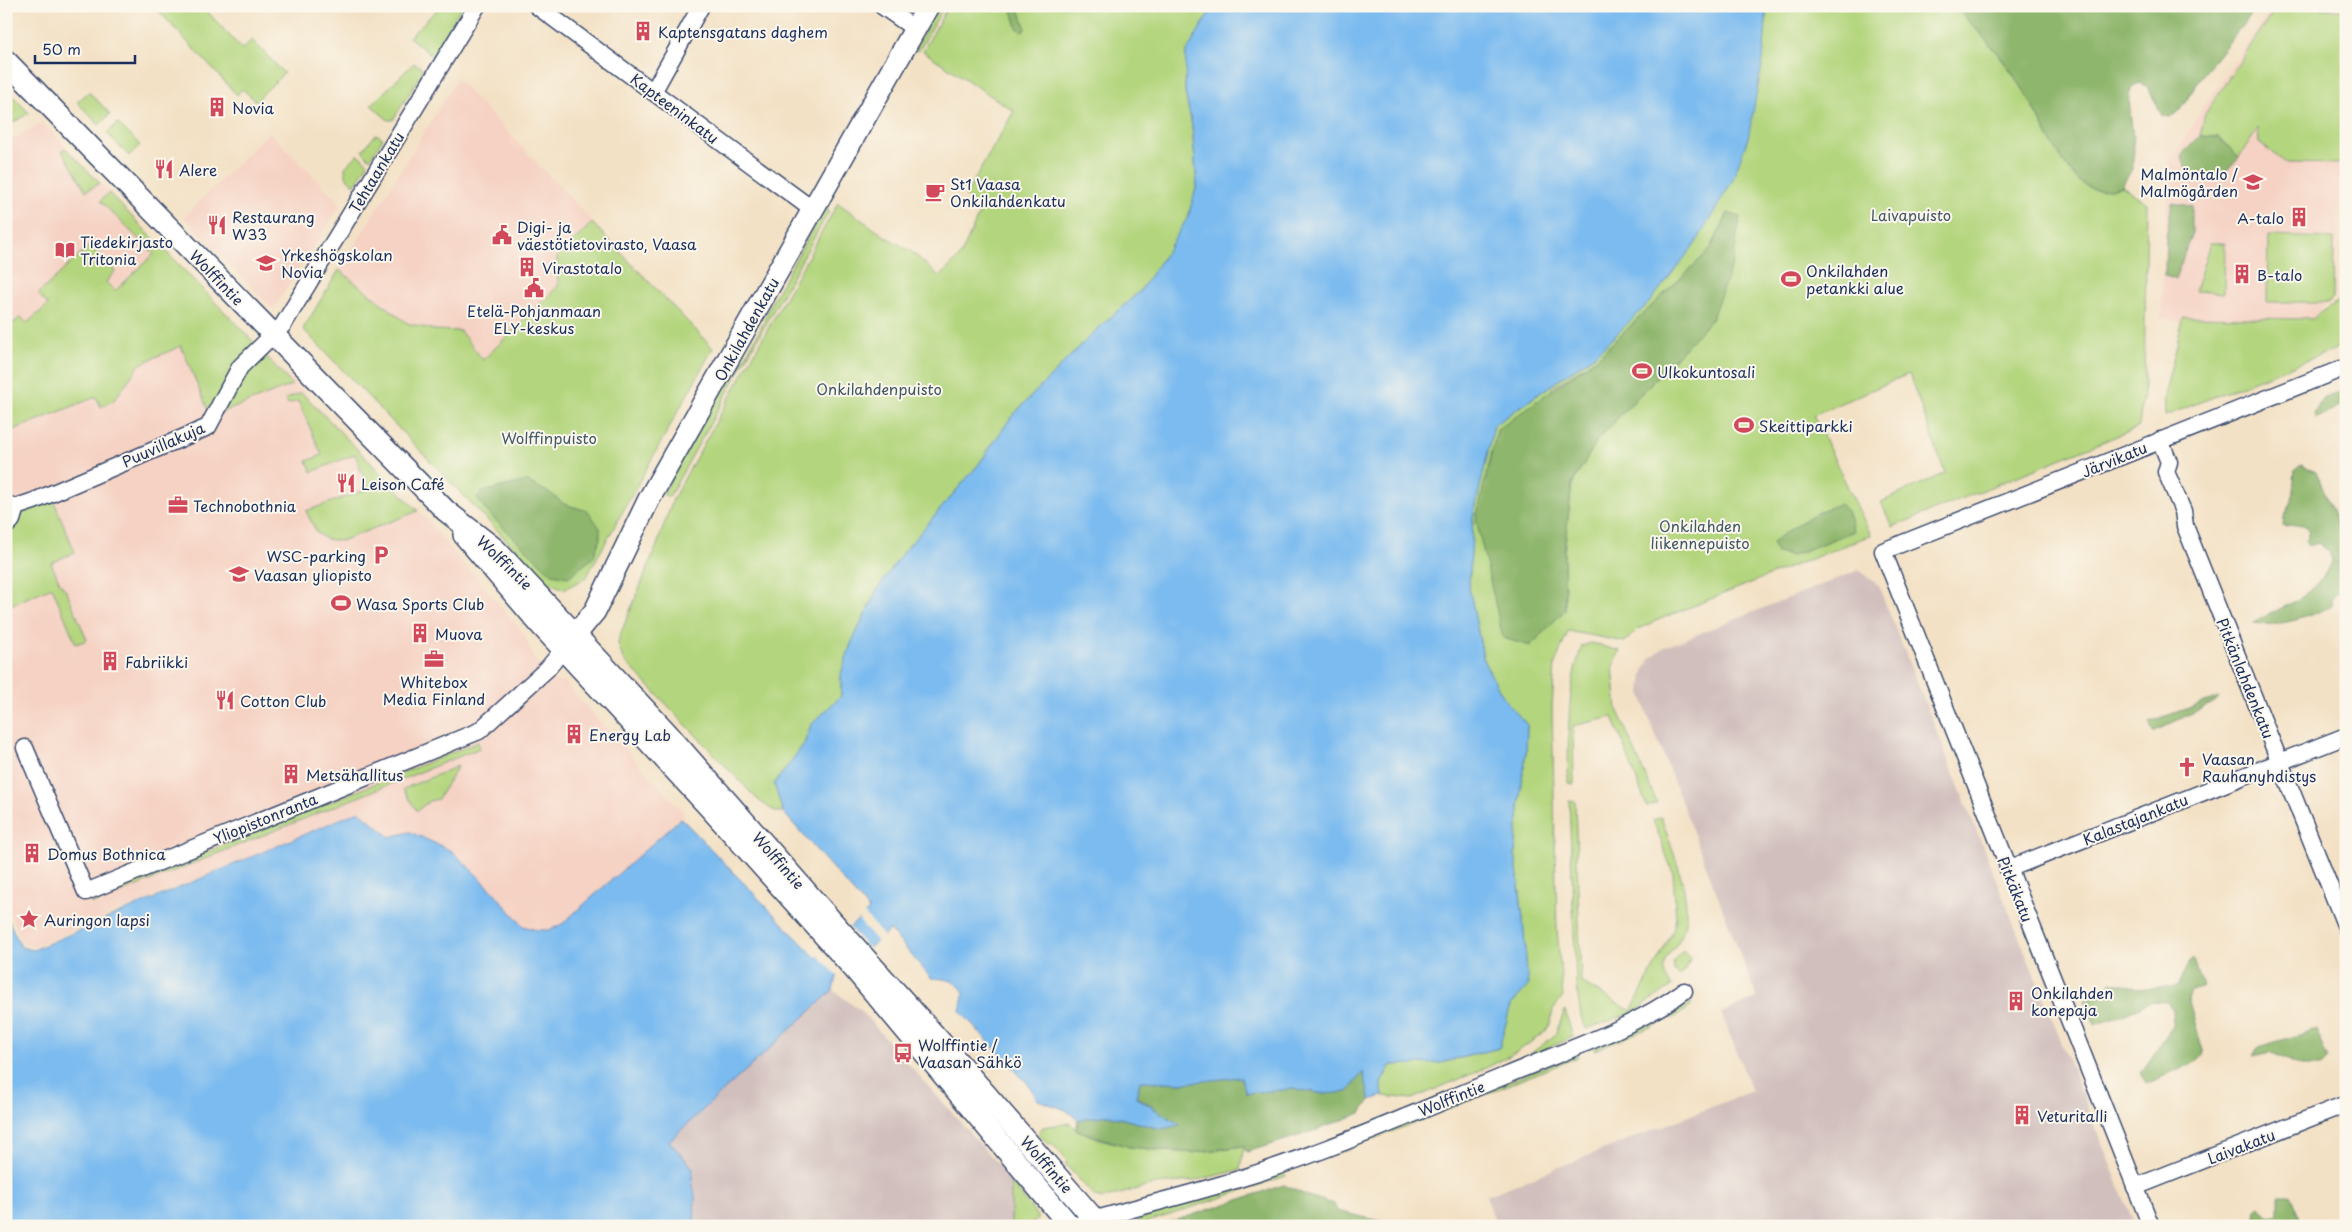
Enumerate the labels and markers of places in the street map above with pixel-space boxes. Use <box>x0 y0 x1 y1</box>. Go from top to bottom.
building icon: Kaptensgatans daghem <box>632 20 654 42</box>
place label: Kaptensgatans daghem <box>658 20 828 43</box>
building icon: Novia <box>206 96 228 118</box>
place label: Novia <box>232 96 275 119</box>
restaurant icon: Alere <box>153 158 175 180</box>
place label: Alere <box>179 158 217 181</box>
place label: Malmöntalo / Malmögården <box>2140 162 2239 202</box>
school or university icon: Malmöntalo / Malmögården <box>2242 171 2264 193</box>
place label: St1 Vaasa Onkilahdenkatu <box>950 172 1066 212</box>
cafe icon: St1 Vaasa Onkilahdenkatu <box>924 181 946 203</box>
place label: Restaurang W33 <box>232 205 315 245</box>
place label: A-talo <box>2237 206 2284 229</box>
building icon: A-talo <box>2288 206 2310 228</box>
restaurant icon: Restaurang W33 <box>206 214 228 236</box>
place label: Digi- ja väestötietovirasto, Vaasa <box>517 215 697 255</box>
public building icon: Digi- ja väestötietovirasto, Vaasa <box>491 224 513 246</box>
place label: Tiedekirjasto Tritonia <box>80 230 173 270</box>
library icon: Tiedekirjasto Tritonia <box>54 239 76 261</box>
place label: Yrkeshögskolan Novia <box>281 243 393 283</box>
school or university icon: Yrkeshögskolan Novia <box>255 252 277 274</box>
building icon: Virastotalo <box>516 256 538 278</box>
place label: Virastotalo <box>542 256 622 279</box>
place label: Onkilahden petankki alue <box>1806 259 1904 299</box>
building icon: B-talo <box>2231 263 2253 285</box>
place label: B-talo <box>2257 263 2302 286</box>
sports icon: Onkilahden petankki alue <box>1780 268 1802 290</box>
public building icon: Etelä-Pohjanmaan ELY-keskus <box>523 277 545 299</box>
place label: Etelä-Pohjanmaan ELY-keskus <box>467 299 601 339</box>
sports icon: Ulkokuntosali <box>1631 360 1653 382</box>
place label: Ulkokuntosali <box>1657 360 1755 383</box>
sports icon: Skeittiparkki <box>1733 414 1755 436</box>
place label: Skeittiparkki <box>1759 414 1853 437</box>
restaurant icon: Leison Café <box>335 472 357 494</box>
place label: Leison Café <box>361 472 445 495</box>
office icon: Technobothnia <box>167 494 189 516</box>
place label: Technobothnia <box>193 494 297 517</box>
place label: WSC-parking <box>267 544 366 567</box>
parking icon: WSC-parking <box>370 544 392 566</box>
school or university icon: Vaasan yliopisto <box>228 563 250 585</box>
place label: Vaasan yliopisto <box>254 563 372 586</box>
sports icon: Wasa Sports Club <box>330 592 352 614</box>
place label: Wasa Sports Club <box>356 592 484 615</box>
building icon: Muova <box>409 622 431 644</box>
place label: Muova <box>435 622 483 645</box>
office icon: Whitebox Media Finland <box>423 648 445 670</box>
building icon: Fabriikki <box>99 650 121 672</box>
place label: Fabriikki <box>125 650 188 673</box>
place label: Whitebox Media Finland <box>383 670 485 710</box>
restaurant icon: Cotton Club <box>214 689 236 711</box>
place label: Cotton Club <box>240 689 326 712</box>
building icon: Energy Lab <box>563 723 585 745</box>
place label: Energy Lab <box>589 723 671 746</box>
place label: Vaasan Rauhanyhdistys <box>2202 747 2316 787</box>
church icon: Vaasan Rauhanyhdistys <box>2176 756 2198 778</box>
building icon: Metsähallitus <box>280 763 302 785</box>
place label: Metsähallitus <box>306 763 403 786</box>
building icon: Domus Bothnica <box>21 842 43 864</box>
place label: Domus Bothnica <box>47 842 166 865</box>
place icon: Auringon lapsi <box>18 908 40 930</box>
place label: Auringon lapsi <box>44 908 150 931</box>
place label: Onkilahden konepaja <box>2031 981 2113 1021</box>
building icon: Onkilahden konepaja <box>2005 990 2027 1012</box>
place label: Wolffintie / Vaasan Sähkö <box>918 1033 1022 1073</box>
bus stop icon: Wolffintie / Vaasan Sähkö <box>892 1042 914 1064</box>
building icon: Veturitalli <box>2011 1104 2033 1126</box>
place label: Veturitalli <box>2037 1104 2107 1127</box>

